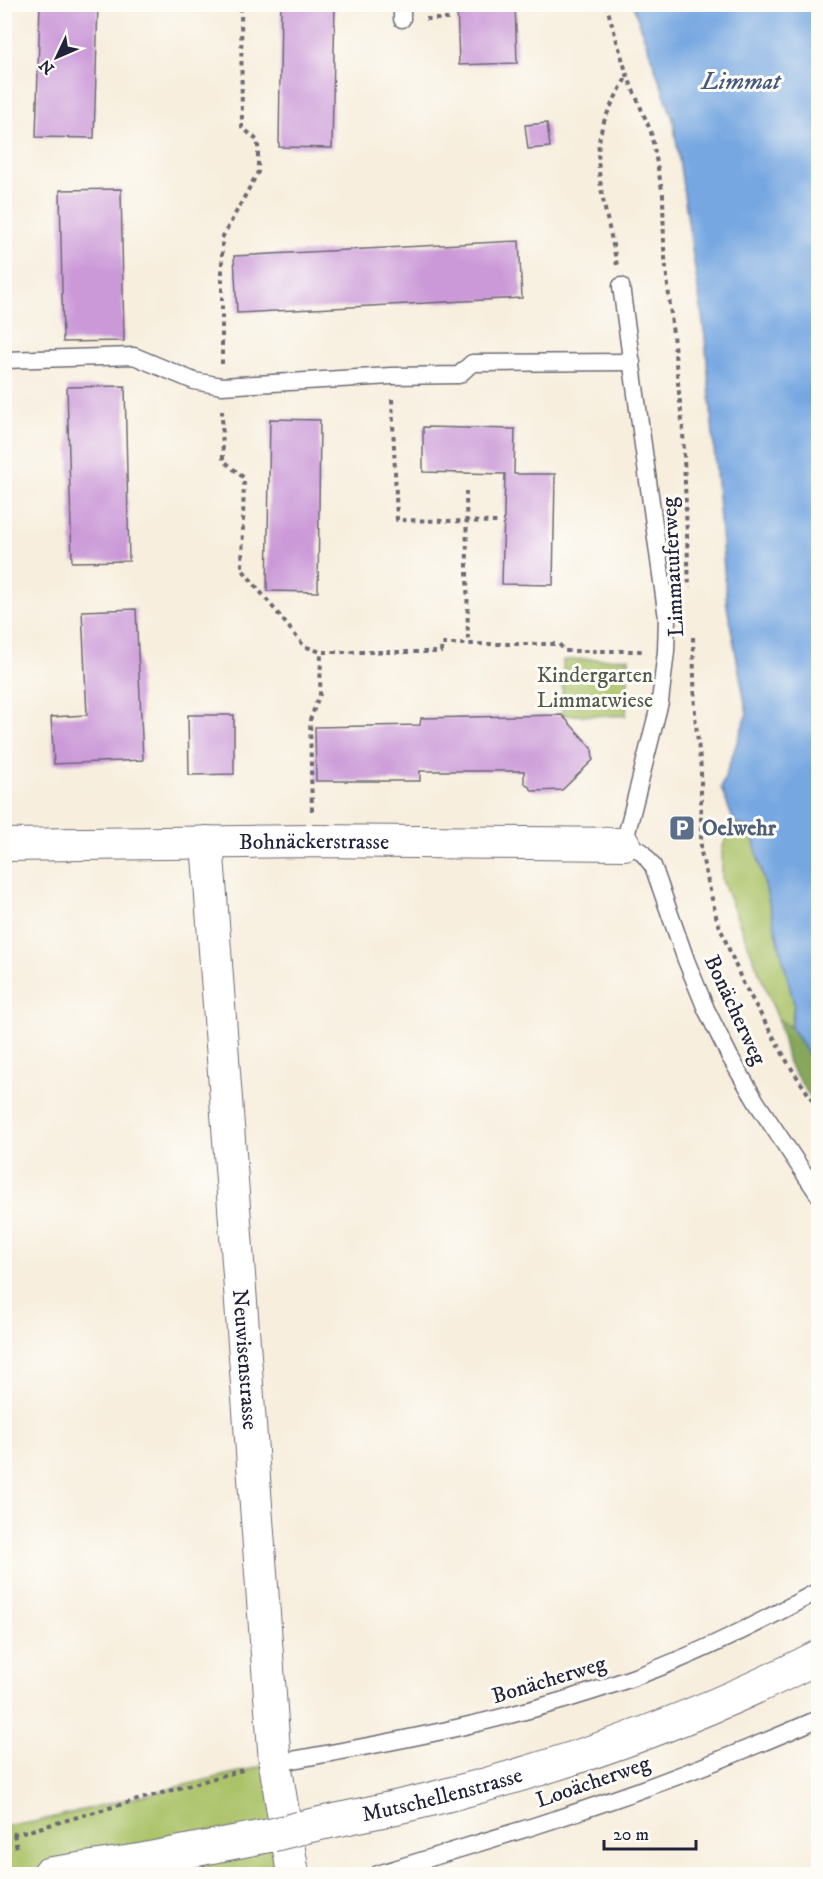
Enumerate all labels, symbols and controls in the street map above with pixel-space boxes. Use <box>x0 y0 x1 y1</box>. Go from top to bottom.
north arrow <box>27 27 87 87</box>
text: N <box>35 55 59 78</box>
water label: Limmat <box>700 67 782 97</box>
street label: Limmatuferweg <box>656 496 690 638</box>
park label: Kindergarten Limmatwiese <box>537 662 654 714</box>
parking icon: Oelwehr <box>667 813 697 843</box>
place label: Oelwehr <box>702 815 777 842</box>
street label: Bohnäckerstrasse <box>239 827 389 855</box>
street label: Bonächerweg <box>698 951 772 1069</box>
street label: Neuwisenstrasse <box>227 1288 264 1431</box>
street label: Bonächerweg <box>489 1650 610 1710</box>
street label: Looächerweg <box>532 1750 654 1814</box>
street label: Mutschellenstrasse <box>360 1761 526 1828</box>
scale bar <box>604 1813 696 1851</box>
text: 20 m <box>613 1824 649 1846</box>

